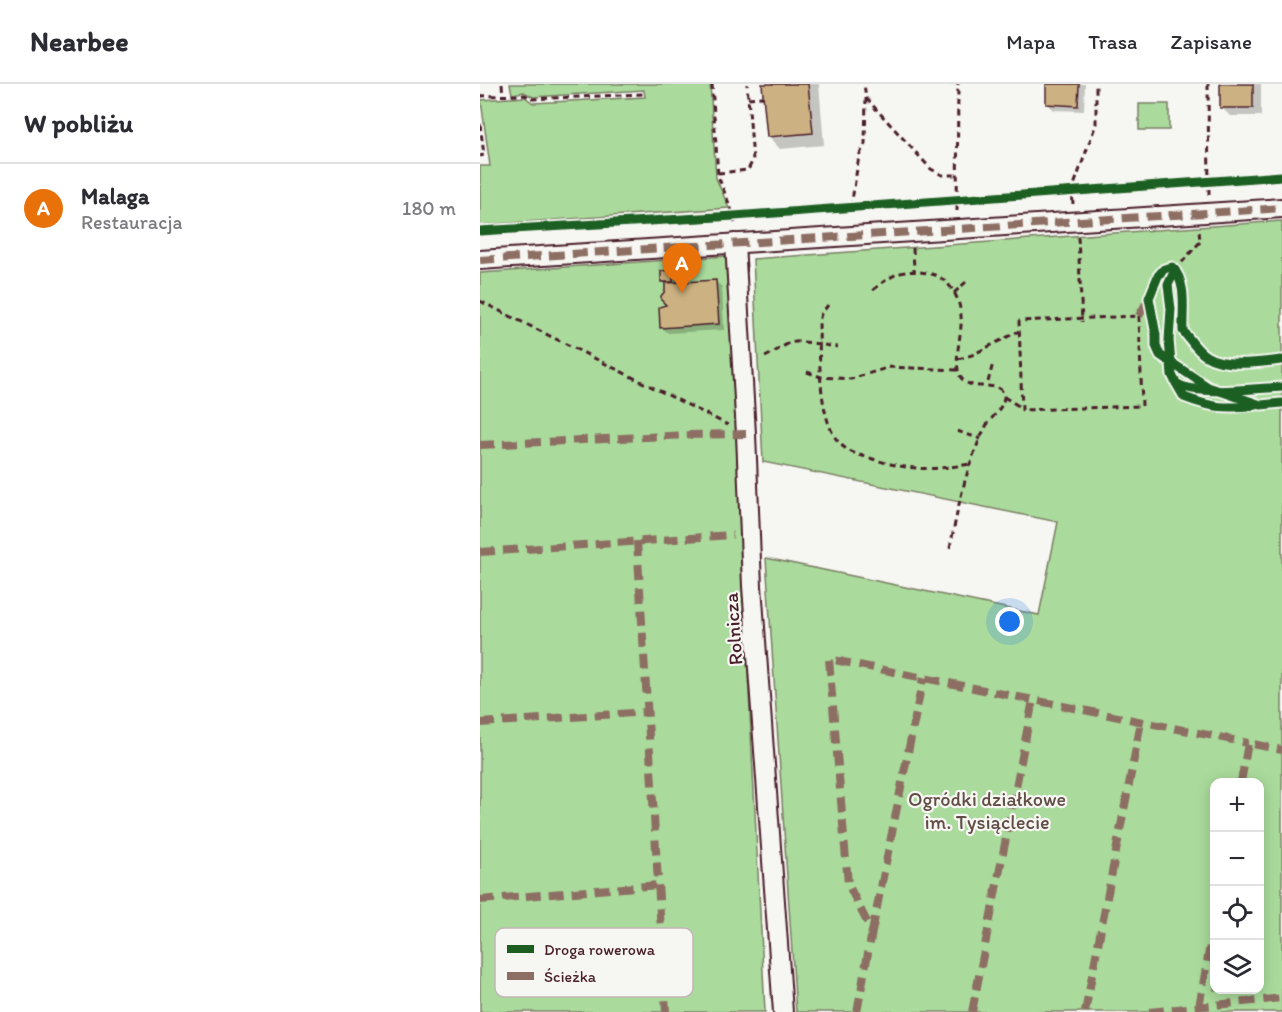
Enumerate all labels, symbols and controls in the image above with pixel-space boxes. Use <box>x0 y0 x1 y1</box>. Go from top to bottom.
text: Nearbee <box>30 24 129 58</box>
text: Mapa <box>1006 29 1055 54</box>
text: Trasa <box>1088 29 1137 54</box>
text: Zapisane <box>1170 29 1252 54</box>
text: W pobliżu <box>24 107 133 139</box>
text: Malaga <box>81 183 149 210</box>
text: A <box>37 196 50 220</box>
text: 180 m <box>402 196 456 220</box>
text: Restauracja <box>81 210 182 234</box>
pin: A <box>662 244 702 293</box>
street label: Rolnicza <box>718 591 748 666</box>
your location <box>995 607 1024 636</box>
map controls <box>1210 778 1264 994</box>
button: + <box>1210 778 1264 832</box>
park label: Ogródki działkowe im. Tysiąclecie <box>908 787 1066 834</box>
button: − <box>1210 832 1264 886</box>
button: locate <box>1210 886 1264 940</box>
legend <box>495 928 693 997</box>
text: Droga rowerowa <box>544 940 656 959</box>
button: layers <box>1210 940 1264 994</box>
text: Ścieżka <box>544 967 597 986</box>

